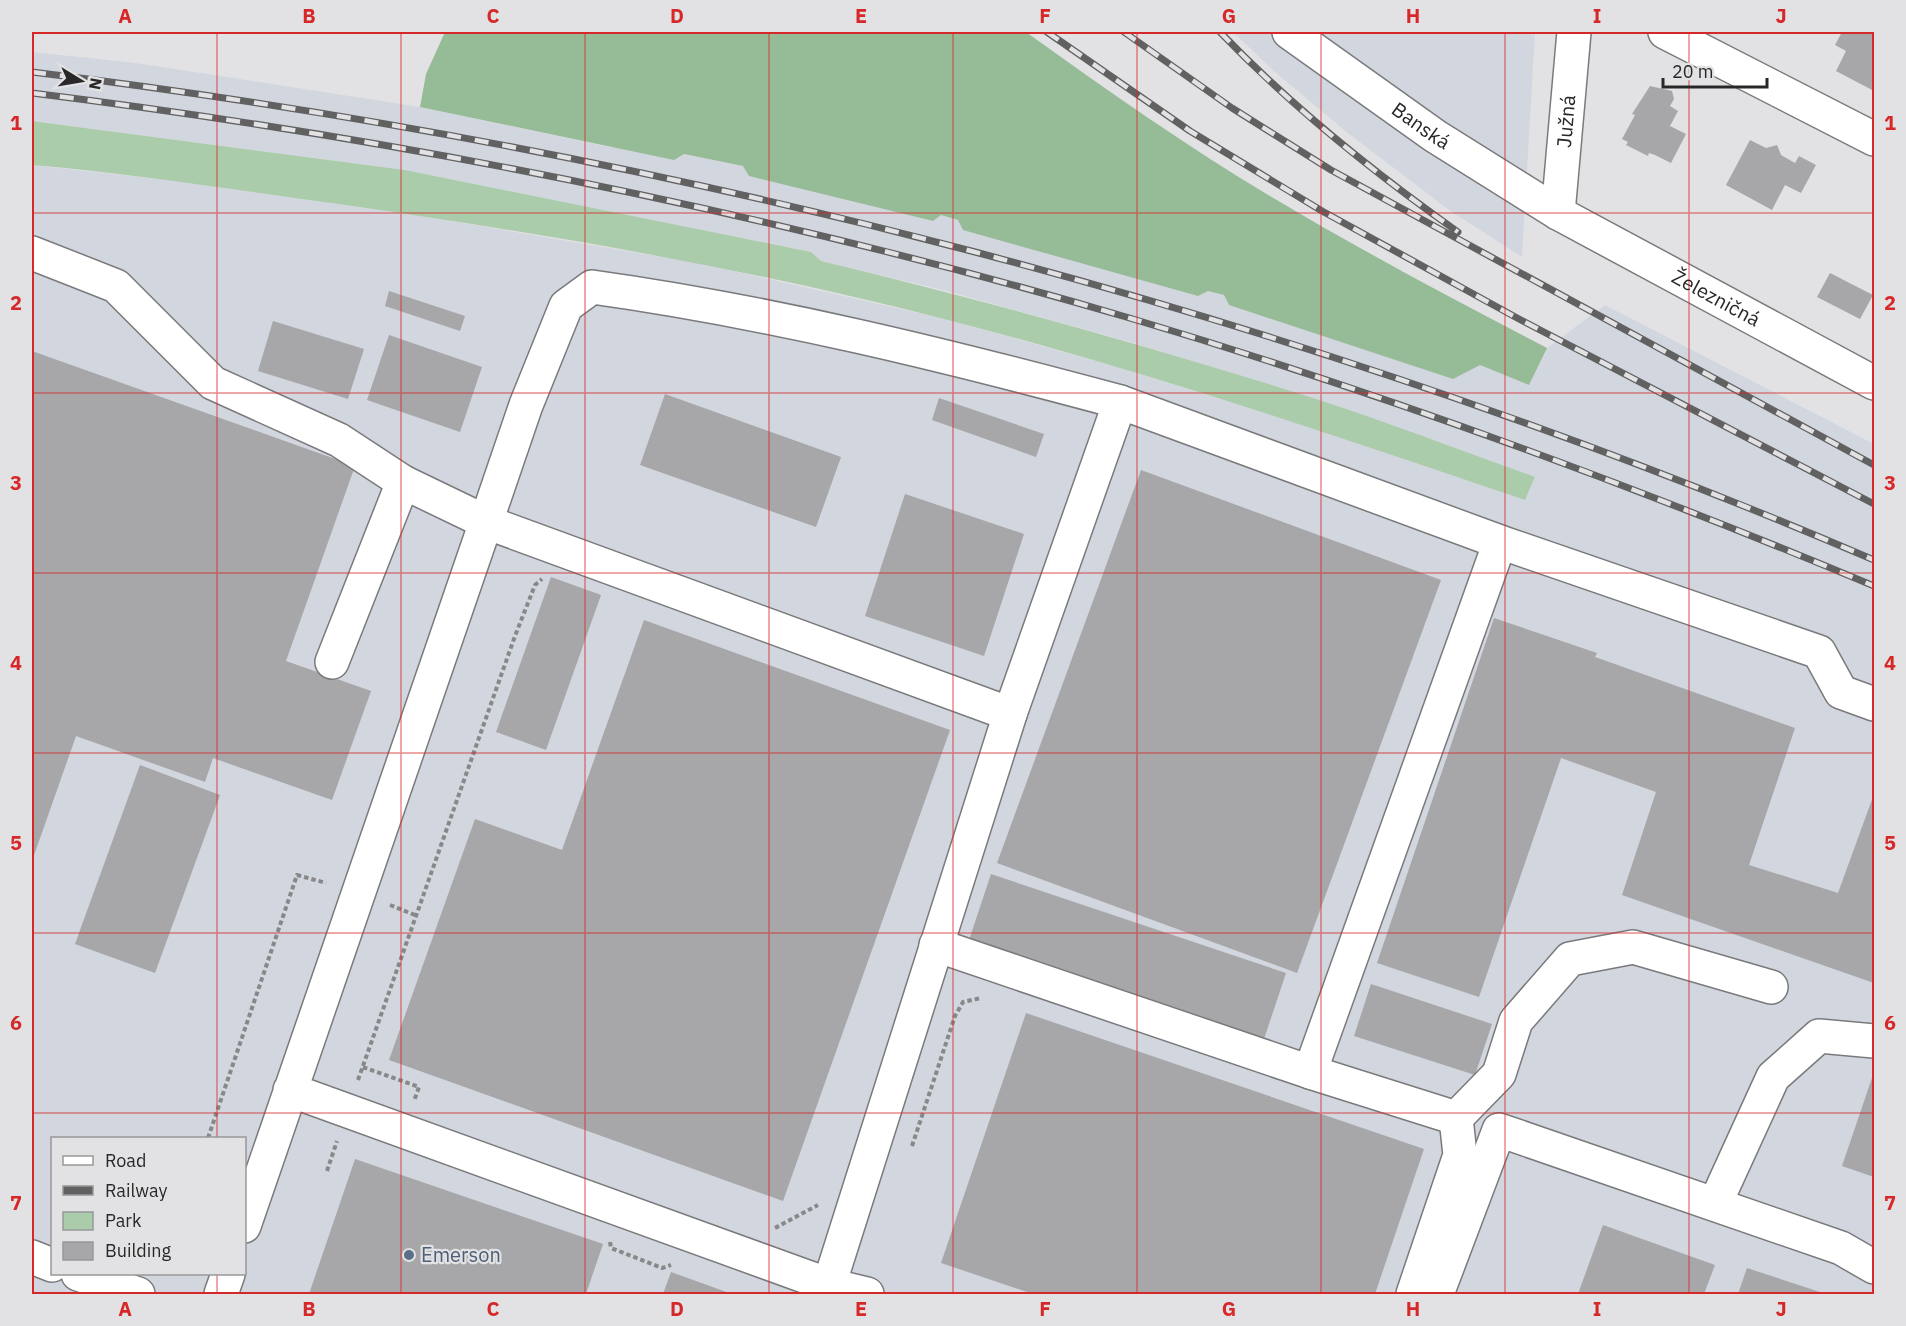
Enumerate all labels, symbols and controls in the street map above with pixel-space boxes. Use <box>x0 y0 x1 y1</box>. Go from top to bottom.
text: A <box>118 2 132 29</box>
text: B <box>302 2 316 29</box>
text: C <box>486 2 500 29</box>
text: D <box>670 2 684 29</box>
text: E <box>855 2 867 29</box>
text: F <box>1039 2 1051 29</box>
text: G <box>1222 2 1236 29</box>
text: H <box>1406 2 1420 29</box>
text: I <box>1593 2 1601 29</box>
text: J <box>1775 2 1787 29</box>
north arrow <box>51 51 111 111</box>
scale bar <box>1663 51 1766 89</box>
text: 20 m <box>1672 60 1714 83</box>
text: N <box>85 76 107 91</box>
street label: Južná <box>1550 93 1581 149</box>
street label: Banská <box>1387 95 1456 156</box>
text: 1 <box>10 109 22 136</box>
text: 1 <box>1884 109 1896 136</box>
street label: Železničná <box>1667 263 1766 333</box>
text: 2 <box>10 289 22 316</box>
text: 2 <box>1884 289 1896 316</box>
text: 3 <box>10 469 22 496</box>
text: 3 <box>1884 469 1896 496</box>
text: 4 <box>10 649 22 676</box>
text: 4 <box>1884 649 1896 676</box>
text: 5 <box>10 829 22 856</box>
text: 5 <box>1884 829 1896 856</box>
text: 6 <box>10 1009 22 1036</box>
text: 6 <box>1884 1009 1896 1036</box>
legend <box>51 1137 246 1275</box>
text: Road <box>105 1149 146 1172</box>
text: Railway <box>105 1179 167 1202</box>
text: 7 <box>10 1189 22 1216</box>
text: 7 <box>1884 1189 1896 1216</box>
text: Park <box>105 1209 142 1232</box>
text: Building <box>105 1239 172 1262</box>
place label: Emerson <box>421 1241 501 1268</box>
marker: Emerson <box>402 1248 416 1262</box>
text: A <box>118 1295 132 1322</box>
text: B <box>302 1295 316 1322</box>
text: C <box>486 1295 500 1322</box>
text: D <box>670 1295 684 1322</box>
text: E <box>855 1295 867 1322</box>
text: F <box>1039 1295 1051 1322</box>
text: G <box>1222 1295 1236 1322</box>
text: H <box>1406 1295 1420 1322</box>
text: I <box>1593 1295 1601 1322</box>
text: J <box>1775 1295 1787 1322</box>

